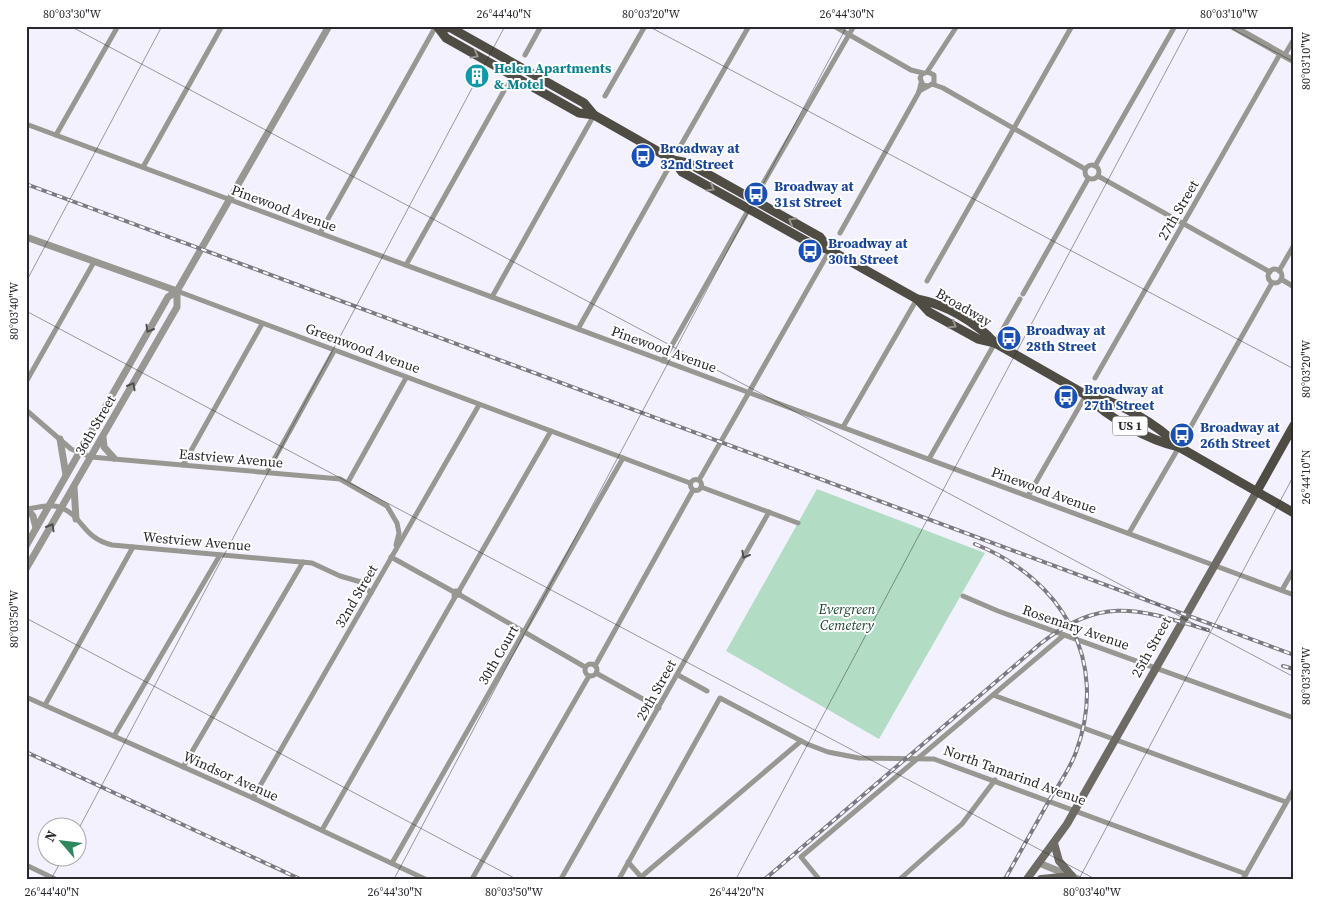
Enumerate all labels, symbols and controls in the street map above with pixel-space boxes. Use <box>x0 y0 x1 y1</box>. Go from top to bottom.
text: 80°03'30"W <box>43 6 101 22</box>
text: 26°44'40"N <box>476 6 532 22</box>
text: 80°03'20"W <box>622 6 680 22</box>
text: 26°44'30"N <box>819 6 875 22</box>
text: 80°03'10"W <box>1200 6 1258 22</box>
text: 80°03'10"W <box>1298 32 1314 90</box>
one-way arrow <box>470 48 479 58</box>
place label: Helen Apartments & Motel <box>494 58 612 94</box>
building icon: Helen Apartments & Motel <box>464 63 490 89</box>
place label: Broadway at 32nd Street <box>660 138 741 174</box>
bus stop icon: Broadway at 32nd Street <box>630 143 656 169</box>
place label: Broadway at 31st Street <box>774 176 855 212</box>
street label: 27th Street <box>1153 176 1203 244</box>
street label: Pinewood Avenue <box>228 180 340 236</box>
bus stop icon: Broadway at 31st Street <box>743 181 769 207</box>
one-way arrow <box>706 182 715 192</box>
one-way arrow <box>788 218 797 228</box>
place label: Broadway at 30th Street <box>828 233 909 269</box>
bus stop icon: Broadway at 30th Street <box>797 238 823 264</box>
text: 80°03'40"W <box>6 282 22 340</box>
street label: Broadway <box>932 283 996 332</box>
street label: Greenwood Avenue <box>303 318 423 378</box>
one-way arrow <box>948 319 957 329</box>
place label: Broadway at 28th Street <box>1026 320 1107 356</box>
street label: Pinewood Avenue <box>608 321 720 377</box>
one-way arrow <box>145 324 155 333</box>
bus stop icon: Broadway at 28th Street <box>996 325 1022 351</box>
text: 80°03'20"W <box>1298 340 1314 398</box>
place label: Broadway at 27th Street <box>1084 379 1165 415</box>
one-way arrow <box>126 382 136 391</box>
bus stop icon: Broadway at 27th Street <box>1053 384 1079 410</box>
street label: 36th Street <box>70 391 120 459</box>
road number: US 1 <box>1112 416 1148 436</box>
place label: Broadway at 26th Street <box>1200 417 1281 453</box>
bus stop icon: Broadway at 26th Street <box>1169 422 1195 448</box>
street label: Eastview Avenue <box>178 443 284 473</box>
text: 26°44'10"N <box>1298 449 1314 505</box>
street label: Pinewood Avenue <box>988 462 1100 518</box>
one-way arrow <box>44 523 54 532</box>
street label: Westview Avenue <box>142 526 252 556</box>
one-way arrow <box>741 549 751 558</box>
street label: 32nd Street <box>330 560 382 631</box>
text: 80°03'50"W <box>6 590 22 648</box>
park label: Evergreen Cemetery <box>818 599 876 635</box>
street label: Rosemary Avenue <box>1020 599 1132 655</box>
street label: 25th Street <box>1126 613 1176 681</box>
street label: 30th Court <box>473 621 523 688</box>
text: 80°03'30"W <box>1298 647 1314 705</box>
street label: 29th Street <box>631 656 681 724</box>
street label: North Tamarind Avenue <box>941 740 1089 810</box>
street label: Windsor Avenue <box>180 746 282 806</box>
north arrow <box>38 818 88 868</box>
text: N <box>39 827 62 845</box>
text: 26°44'40"N <box>24 884 80 900</box>
text: 26°44'30"N <box>367 884 423 900</box>
text: 80°03'50"W <box>485 884 543 900</box>
text: 26°44'20"N <box>709 884 765 900</box>
text: 80°03'40"W <box>1063 884 1121 900</box>

